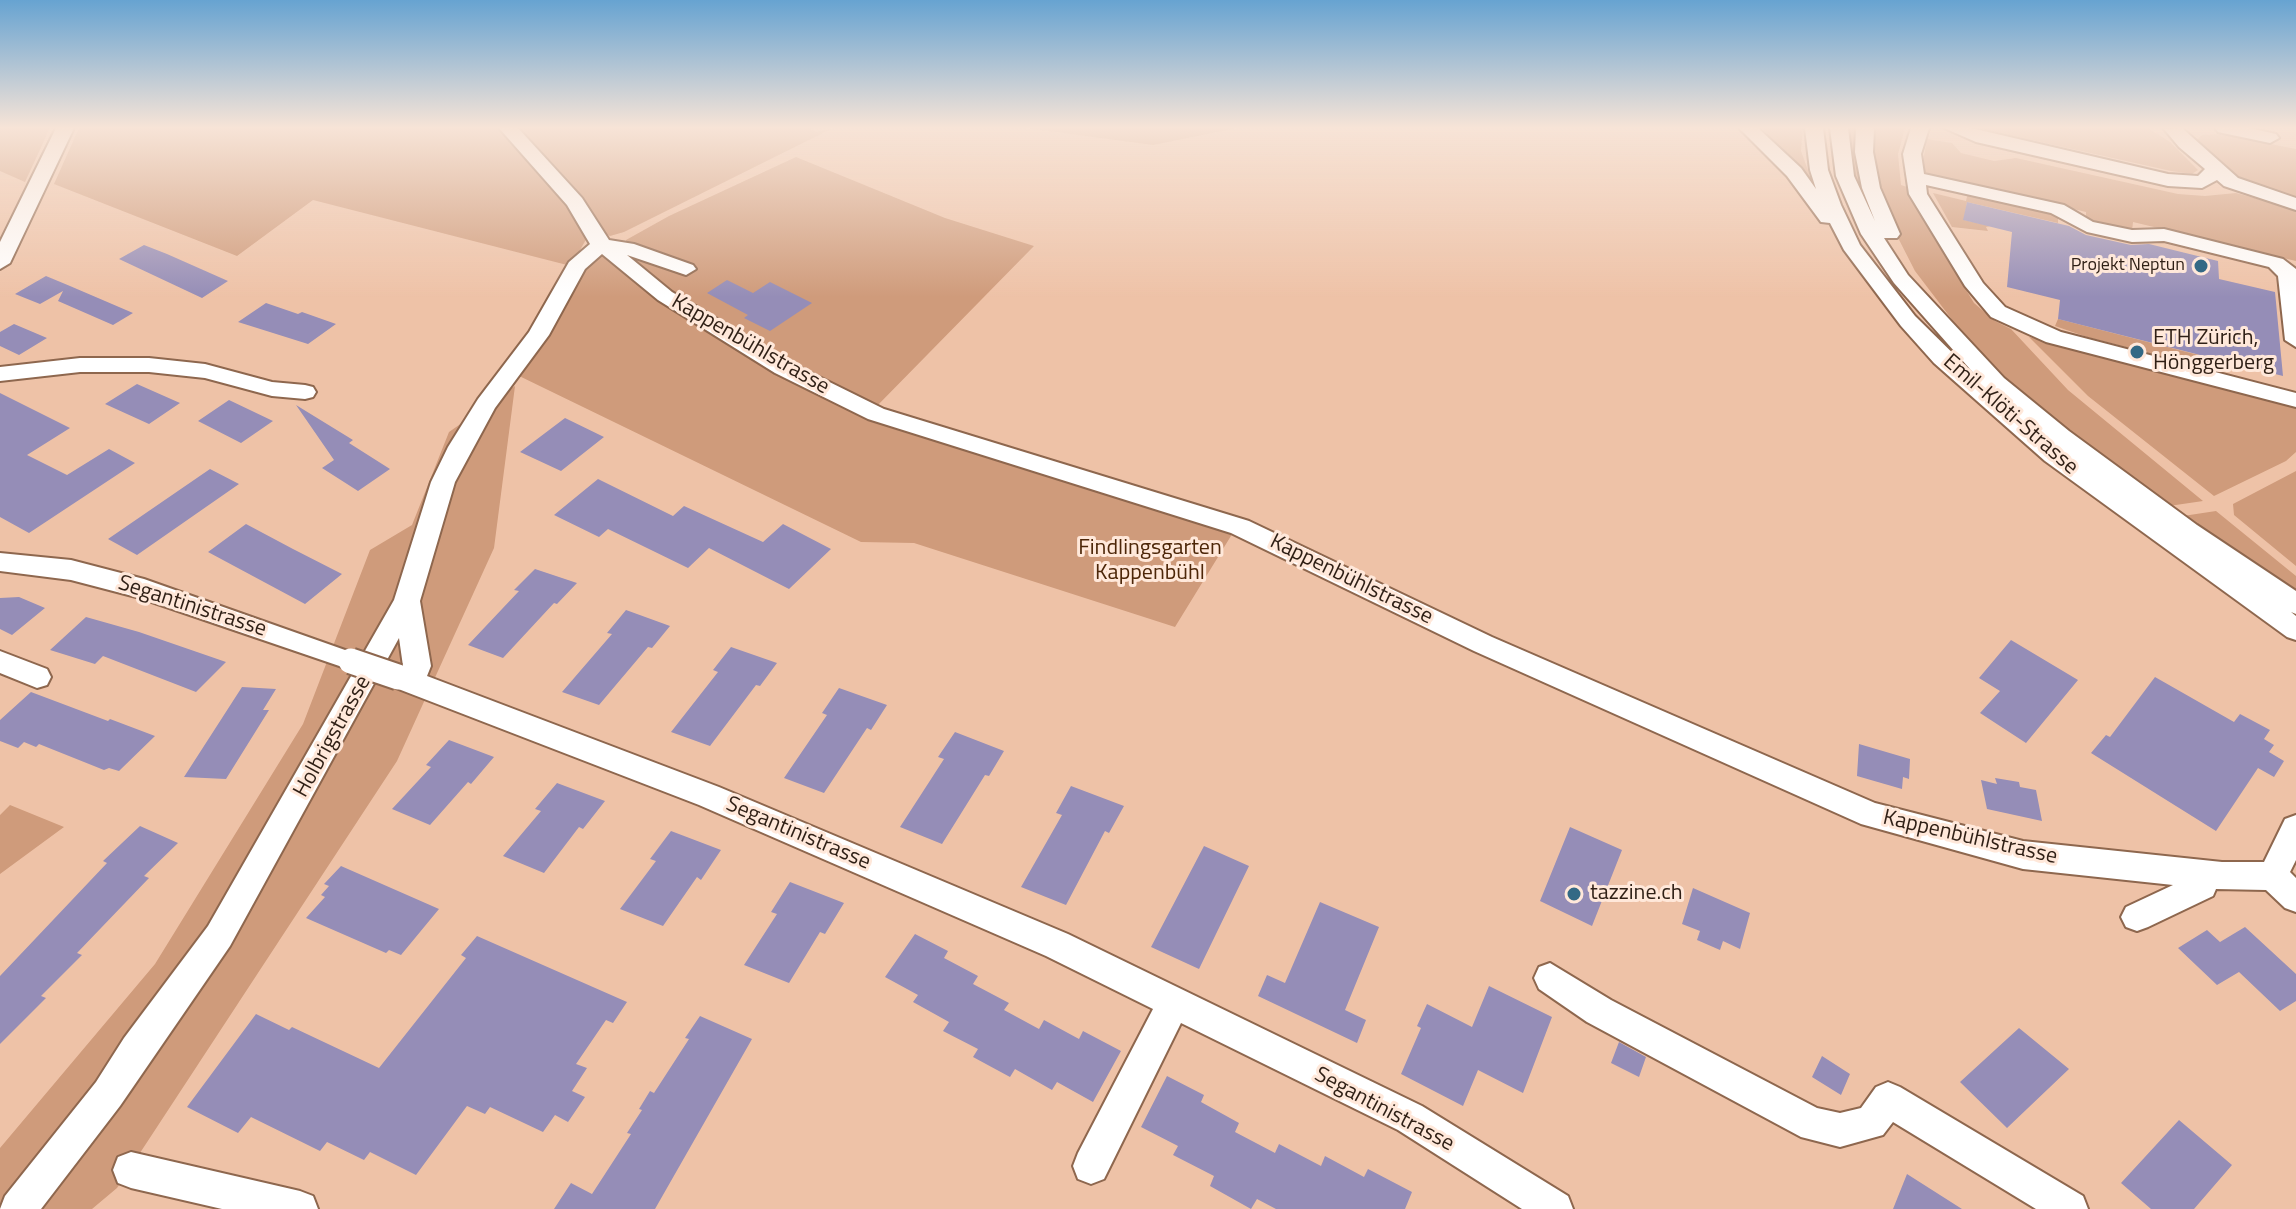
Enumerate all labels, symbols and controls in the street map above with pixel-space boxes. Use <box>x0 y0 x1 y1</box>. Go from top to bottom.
place label: Projekt Neptun <box>2071 255 2185 277</box>
marker: Projekt Neptun <box>2192 257 2210 275</box>
street label: Kappenbühlstrasse <box>666 289 834 401</box>
place label: ETH Zürich, Hönggerberg <box>2153 326 2274 378</box>
marker: ETH Zürich, Hönggerberg <box>2128 343 2146 361</box>
street label: Emil-Klöti-Strasse <box>1937 349 2083 481</box>
street label: Kappenbühlstrasse <box>1265 529 1437 631</box>
park label: Findlingsgarten Kappenbühl <box>1078 536 1222 588</box>
street label: Segantinistrasse <box>114 571 270 643</box>
street label: Holbrigstrasse <box>289 672 377 802</box>
street label: Segantinistrasse <box>722 792 874 876</box>
street label: Kappenbühlstrasse <box>1880 805 2060 871</box>
place label: tazzine.ch <box>1590 881 1683 907</box>
marker: tazzine.ch <box>1565 885 1583 903</box>
street label: Segantinistrasse <box>1310 1062 1458 1158</box>

